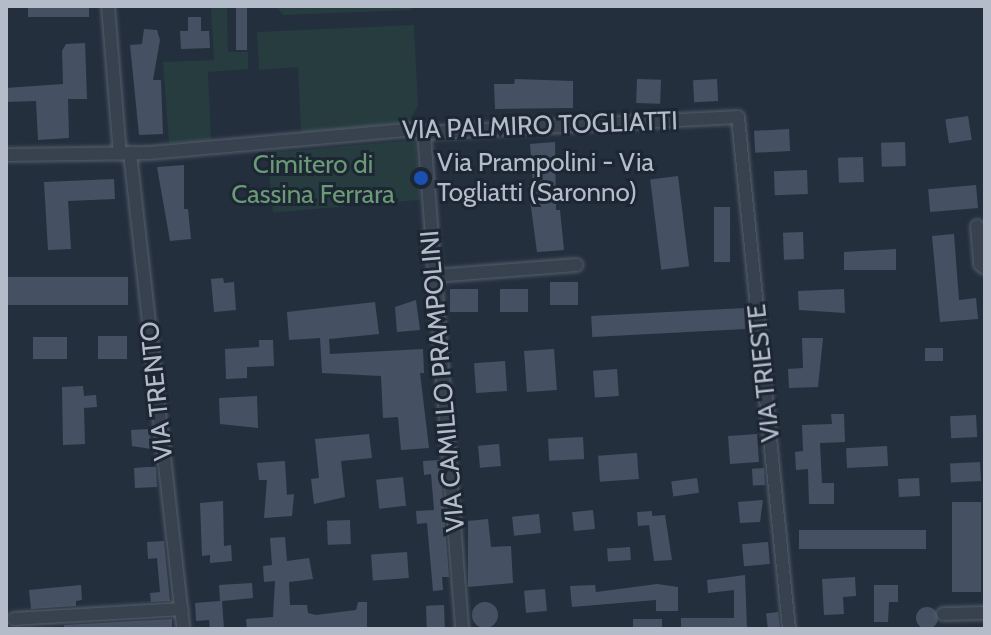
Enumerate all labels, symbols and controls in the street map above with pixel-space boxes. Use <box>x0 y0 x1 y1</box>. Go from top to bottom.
street label: VIA PALMIRO TOGLIATTI <box>402 106 678 146</box>
place label: Via Prampolini - Via Togliatti (Saronno) <box>437 147 654 208</box>
park label: Cimitero di Cassina Ferrara <box>231 149 395 210</box>
marker: Via Prampolini - Via Togliatti (Saronno) <box>412 169 430 187</box>
street label: VIA CAMILLO PRAMPOLINI <box>414 229 472 533</box>
street label: VIA TRIESTE <box>741 303 787 443</box>
street label: VIA TRENTO <box>134 320 180 462</box>

